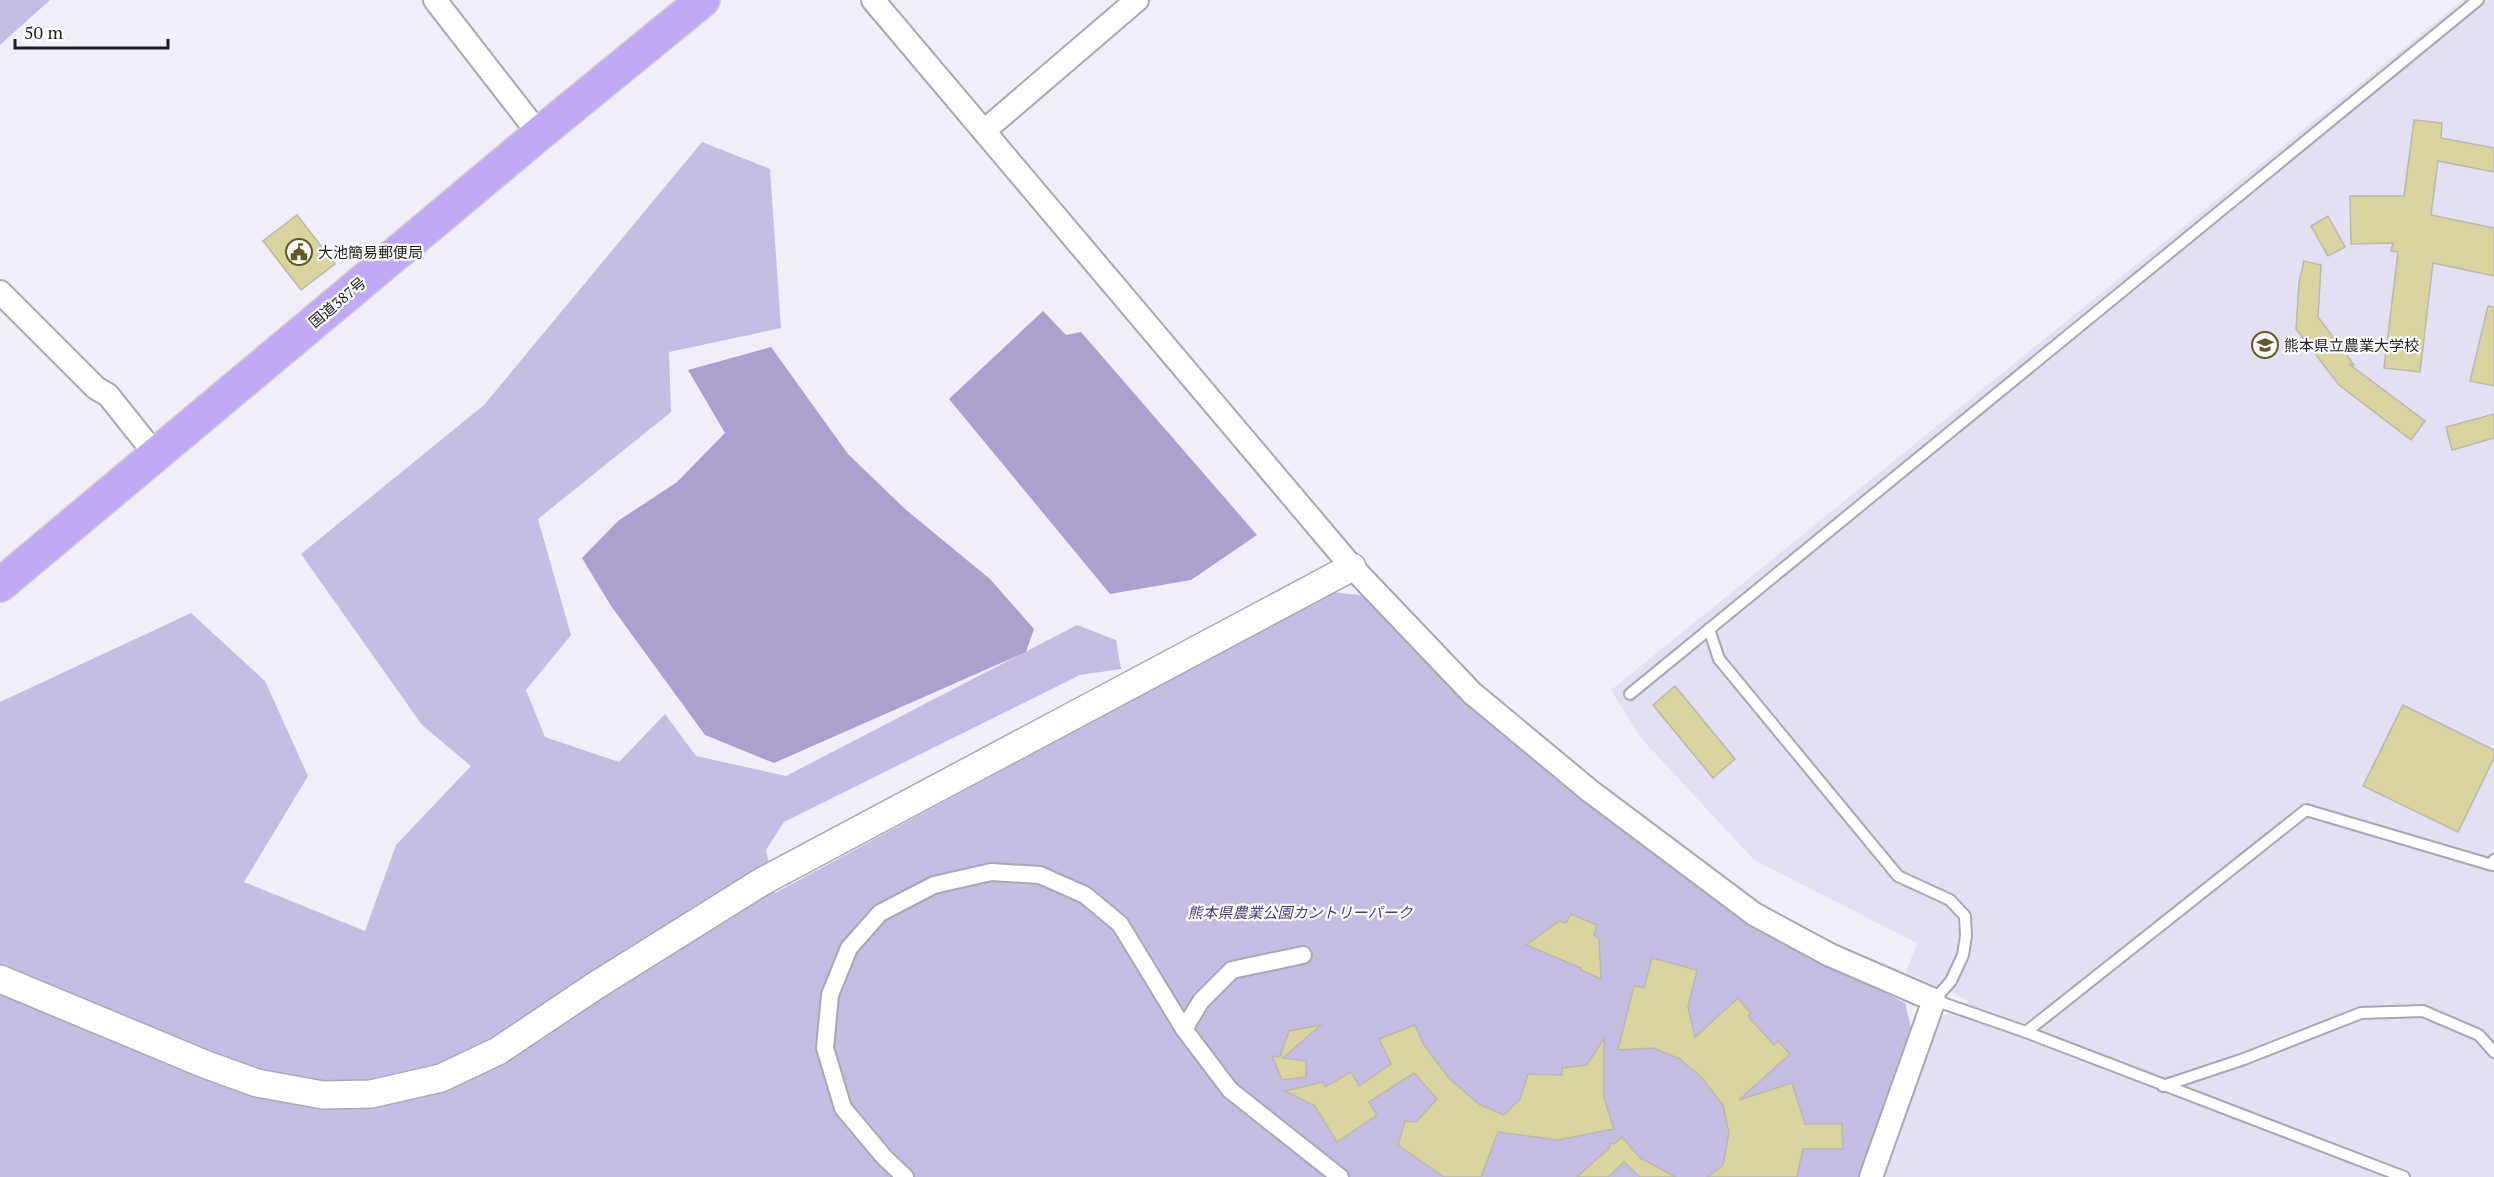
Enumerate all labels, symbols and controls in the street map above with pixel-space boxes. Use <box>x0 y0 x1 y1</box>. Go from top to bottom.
scale bar <box>15 12 168 50</box>
text: 50 m <box>24 20 64 44</box>
public building icon: 大池簡易郵便局 <box>284 237 314 267</box>
place label: 大池簡易郵便局 <box>318 242 423 262</box>
street label: 国道387号 <box>304 272 370 332</box>
school or university icon: 熊本県立農業大学校 <box>2250 330 2280 360</box>
place label: 熊本県立農業大学校 <box>2284 335 2419 355</box>
park label: 熊本県農業公園カントリーパーク <box>1188 902 1413 922</box>

